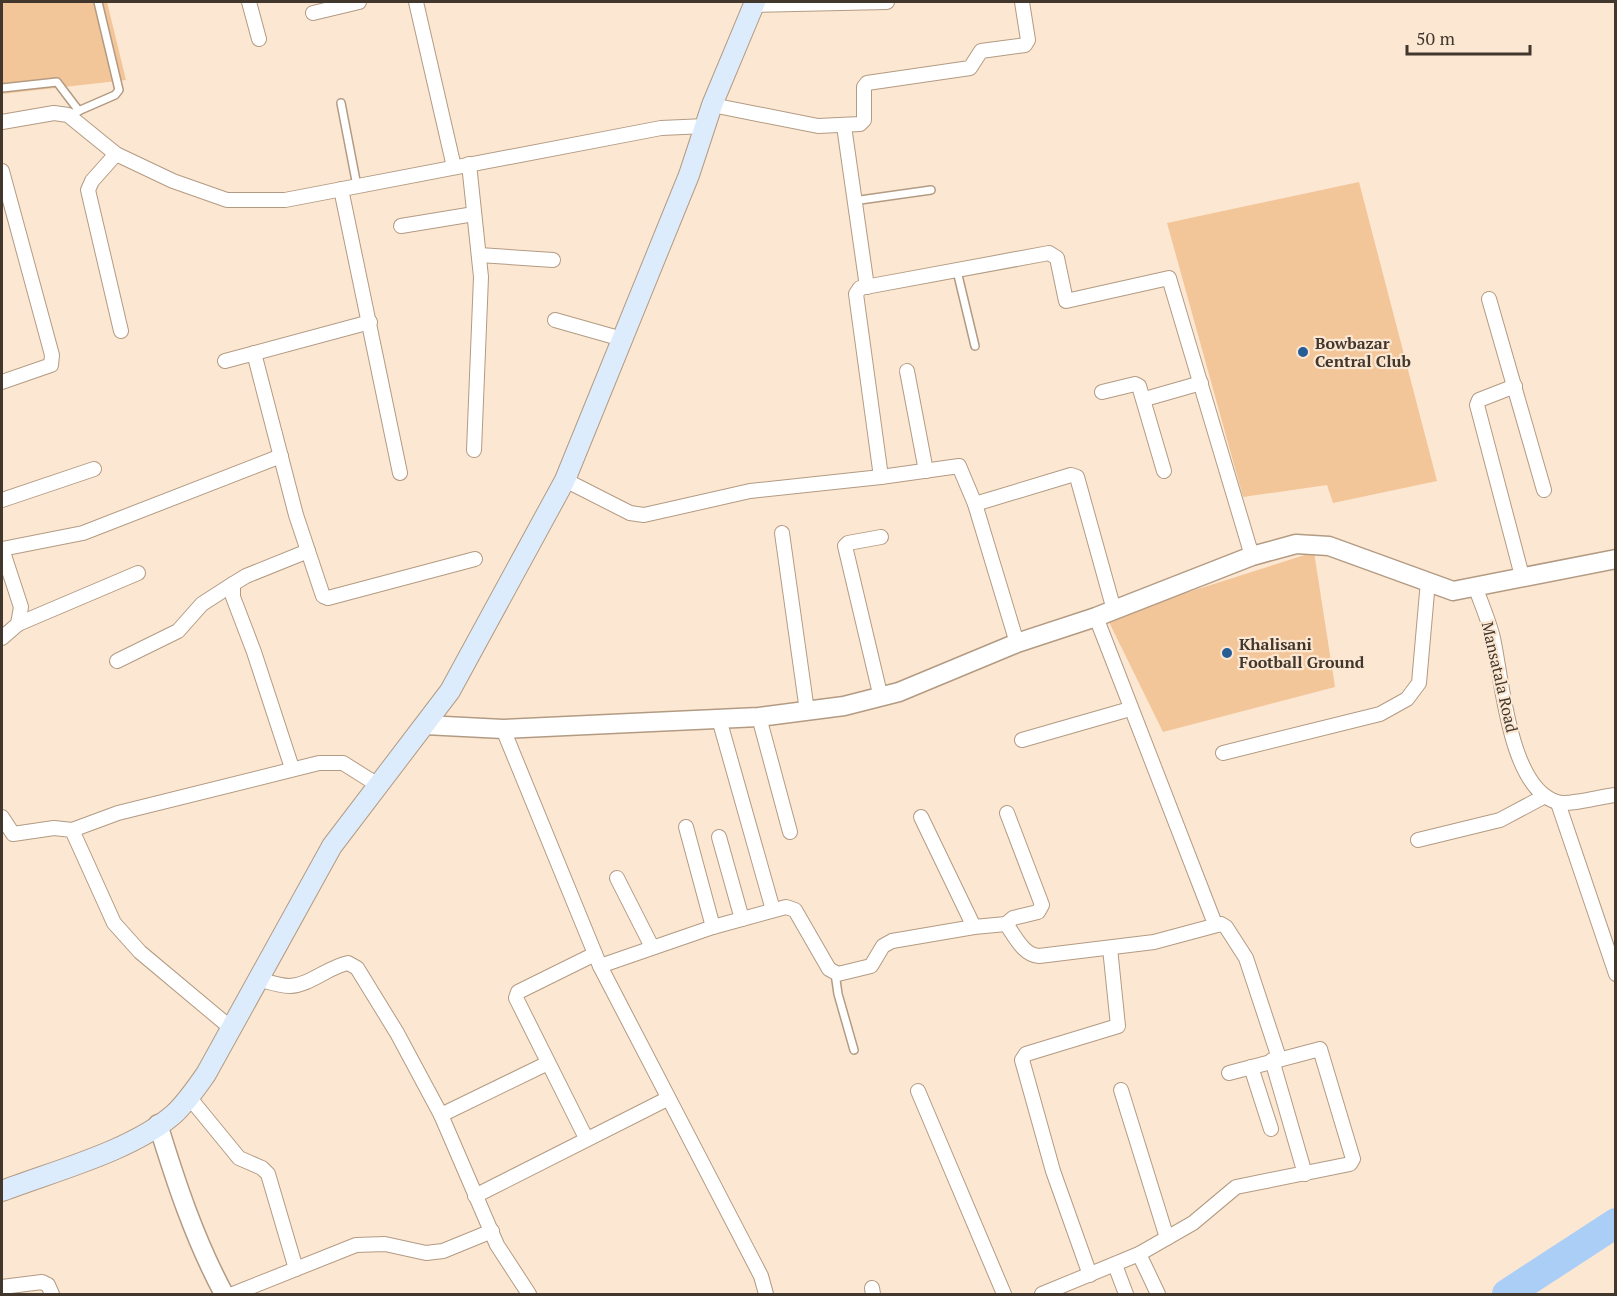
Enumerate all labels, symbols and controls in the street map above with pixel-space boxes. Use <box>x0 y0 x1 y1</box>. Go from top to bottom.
scale bar <box>1407 18 1530 56</box>
text: 50 m <box>1416 26 1456 50</box>
place label: Bowbazar Central Club <box>1315 332 1411 372</box>
marker: Bowbazar Central Club <box>1296 345 1310 359</box>
street label: Mansatala Road <box>1477 619 1523 735</box>
place label: Khalisani Football Ground <box>1239 633 1365 673</box>
marker: Khalisani Football Ground <box>1220 646 1234 660</box>

